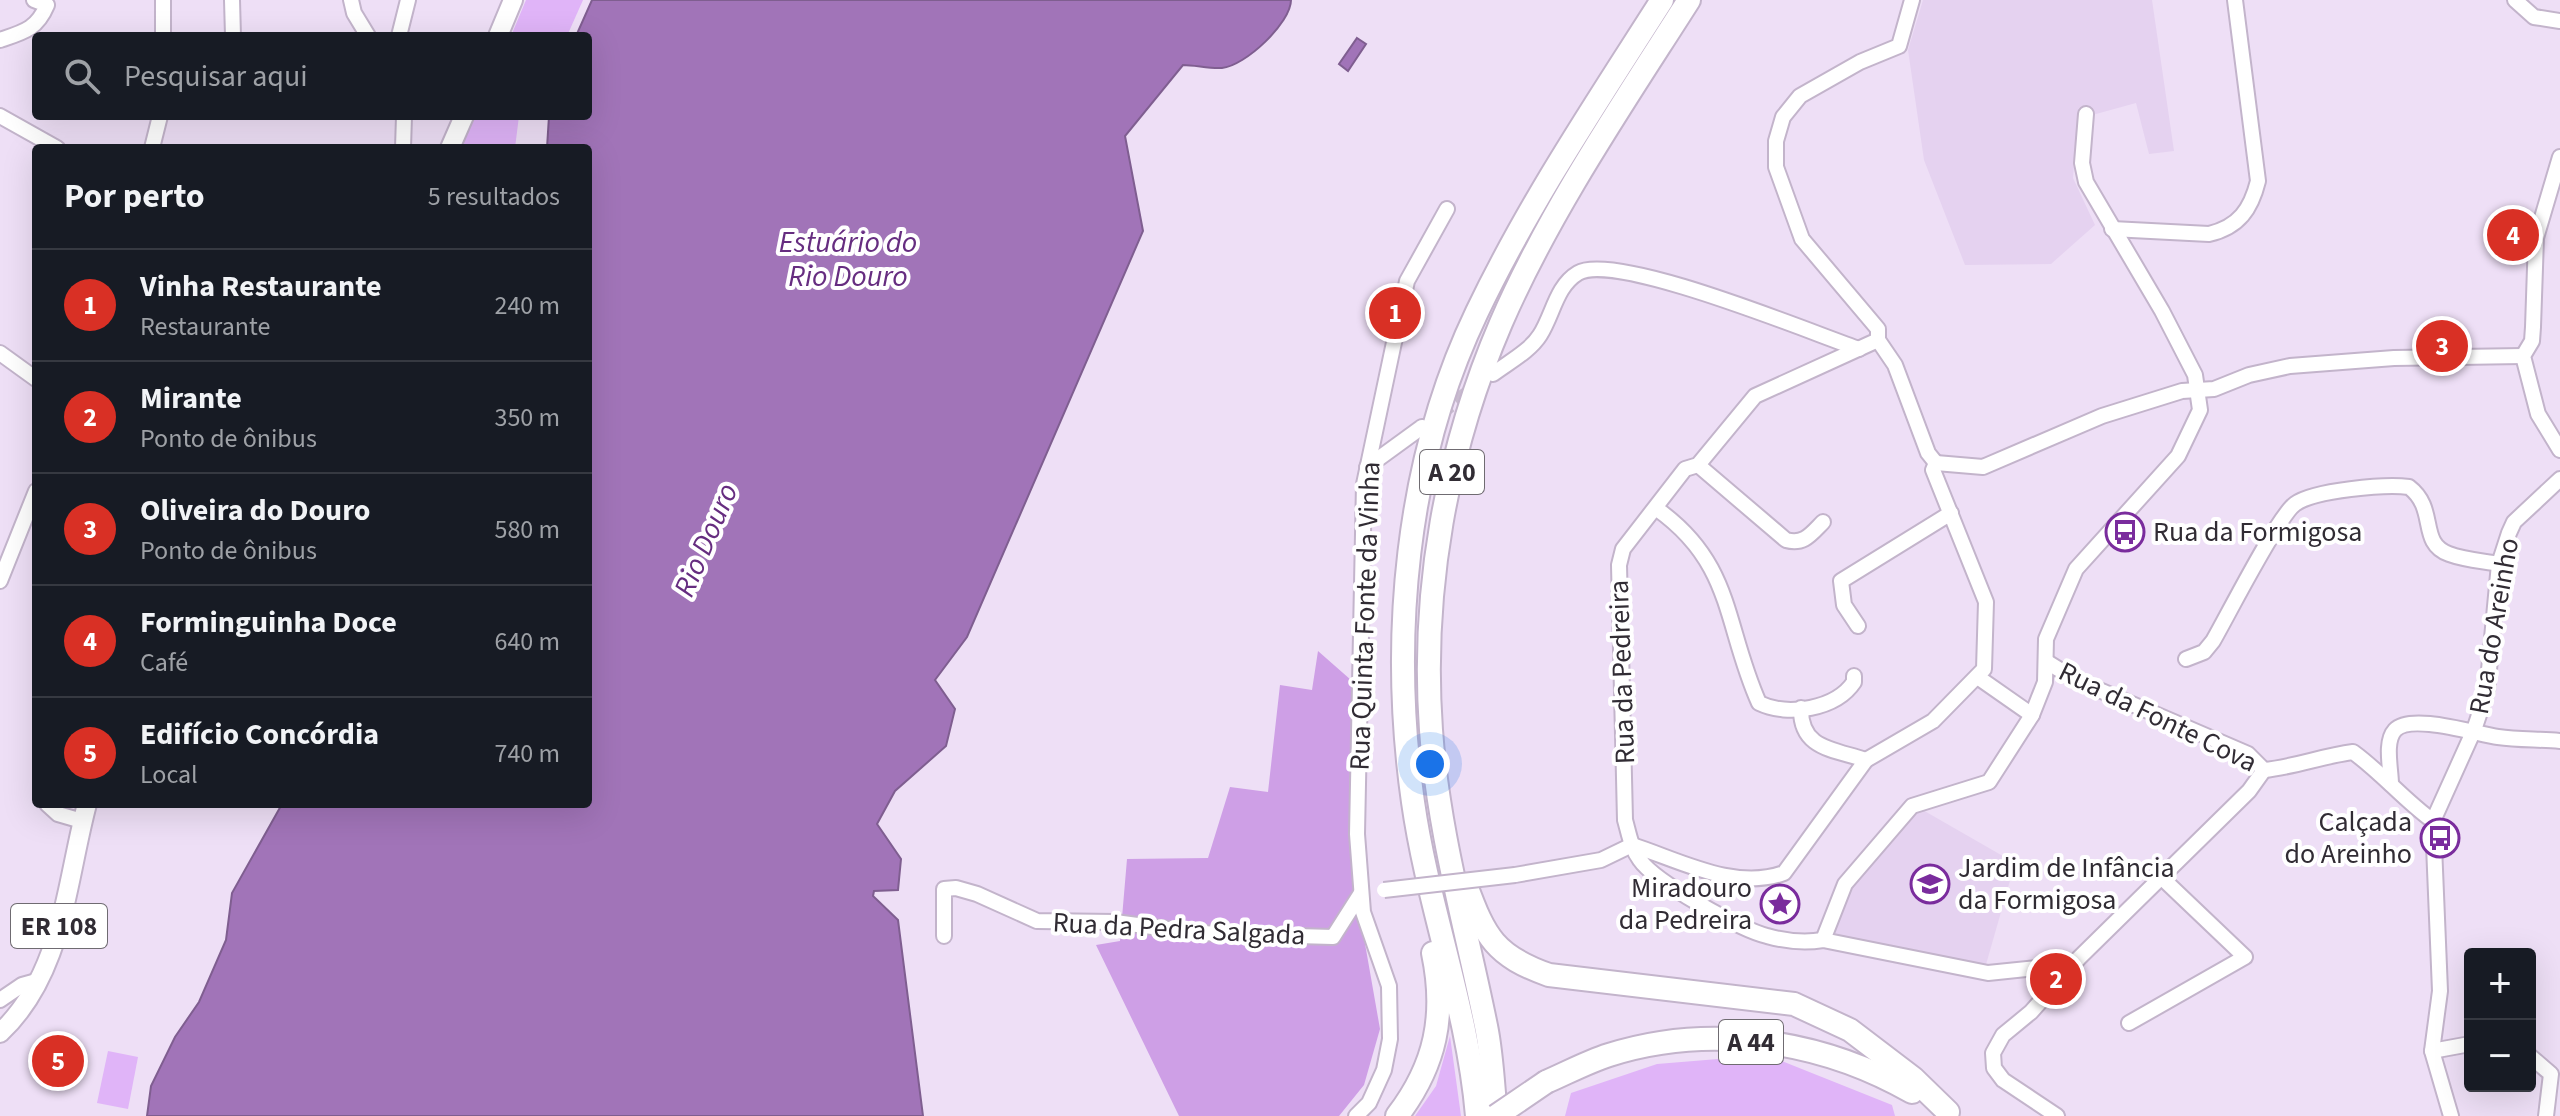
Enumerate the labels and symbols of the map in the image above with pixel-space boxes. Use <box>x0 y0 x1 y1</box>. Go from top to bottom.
pin: 4 <box>2487 205 2539 265</box>
water label: Estuário do Rio Douro <box>779 221 917 298</box>
pin: 1 <box>1369 283 1421 343</box>
pin: 3 <box>2416 316 2468 376</box>
road number: A 20 <box>1420 450 1484 494</box>
street label: Rua Quinta Fonte da Vinha <box>1340 461 1390 771</box>
water label: Rio Douro <box>663 477 749 603</box>
bus stop icon: Rua da Formigosa <box>2104 511 2146 553</box>
place label: Rua da Formigosa <box>2153 512 2362 552</box>
street label: Rua do Areinho <box>2459 535 2529 717</box>
street label: Rua da Pedreira <box>1599 579 1645 765</box>
street label: Rua da Fonte Cova <box>2052 652 2264 782</box>
your location <box>1410 744 1450 784</box>
place label: Calçada do Areinho <box>2285 802 2412 874</box>
bus stop icon: Calçada do Areinho <box>2419 817 2461 859</box>
place label: Jardim de Infância da Formigosa <box>1958 848 2175 920</box>
school or university icon: Jardim de Infância da Formigosa <box>1909 863 1951 905</box>
place label: Miradouro da Pedreira <box>1619 868 1752 940</box>
place icon: Miradouro da Pedreira <box>1759 883 1801 925</box>
street label: Rua da Pedra Salgada <box>1052 902 1306 956</box>
road number: ER 108 <box>11 904 107 948</box>
pin: 2 <box>2030 949 2082 1009</box>
road number: A 44 <box>1719 1020 1783 1064</box>
pin: 5 <box>32 1031 84 1091</box>

